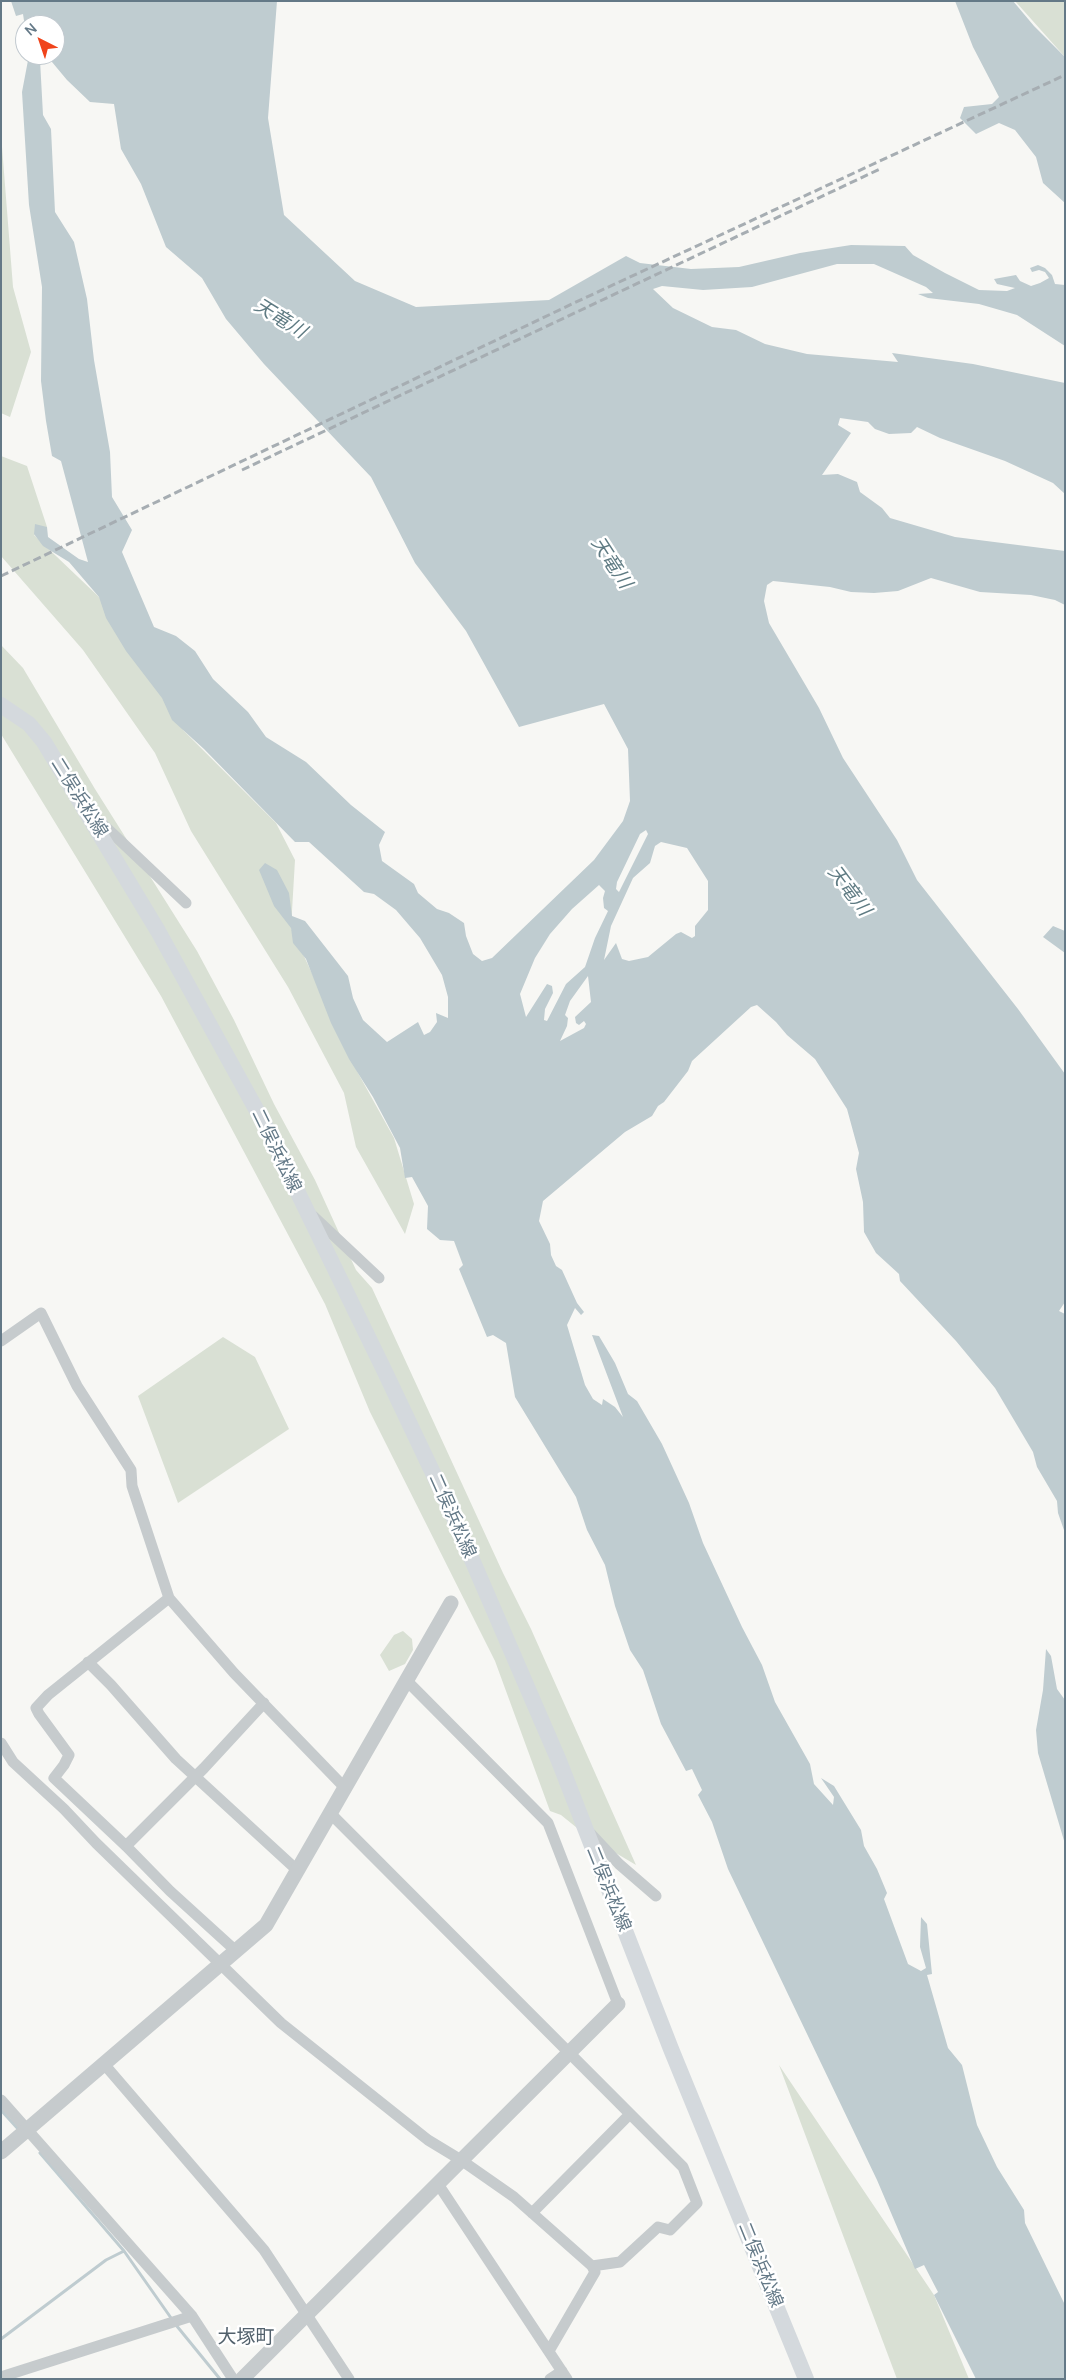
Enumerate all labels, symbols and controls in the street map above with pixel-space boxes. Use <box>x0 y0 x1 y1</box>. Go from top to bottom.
north arrow <box>15 15 65 65</box>
text: N <box>20 19 41 40</box>
water label: 天竜川 <box>250 294 310 344</box>
water label: 天竜川 <box>586 533 636 593</box>
street label: 二俣浜松線 <box>46 754 112 842</box>
water label: 天竜川 <box>823 861 875 921</box>
street label: 二俣浜松線 <box>247 1106 305 1196</box>
street label: 二俣浜松線 <box>424 1470 480 1562</box>
street label: 二俣浜松線 <box>581 1843 635 1935</box>
street label: 二俣浜松線 <box>733 2219 787 2311</box>
district label: 大塚町 <box>218 2327 274 2349</box>

